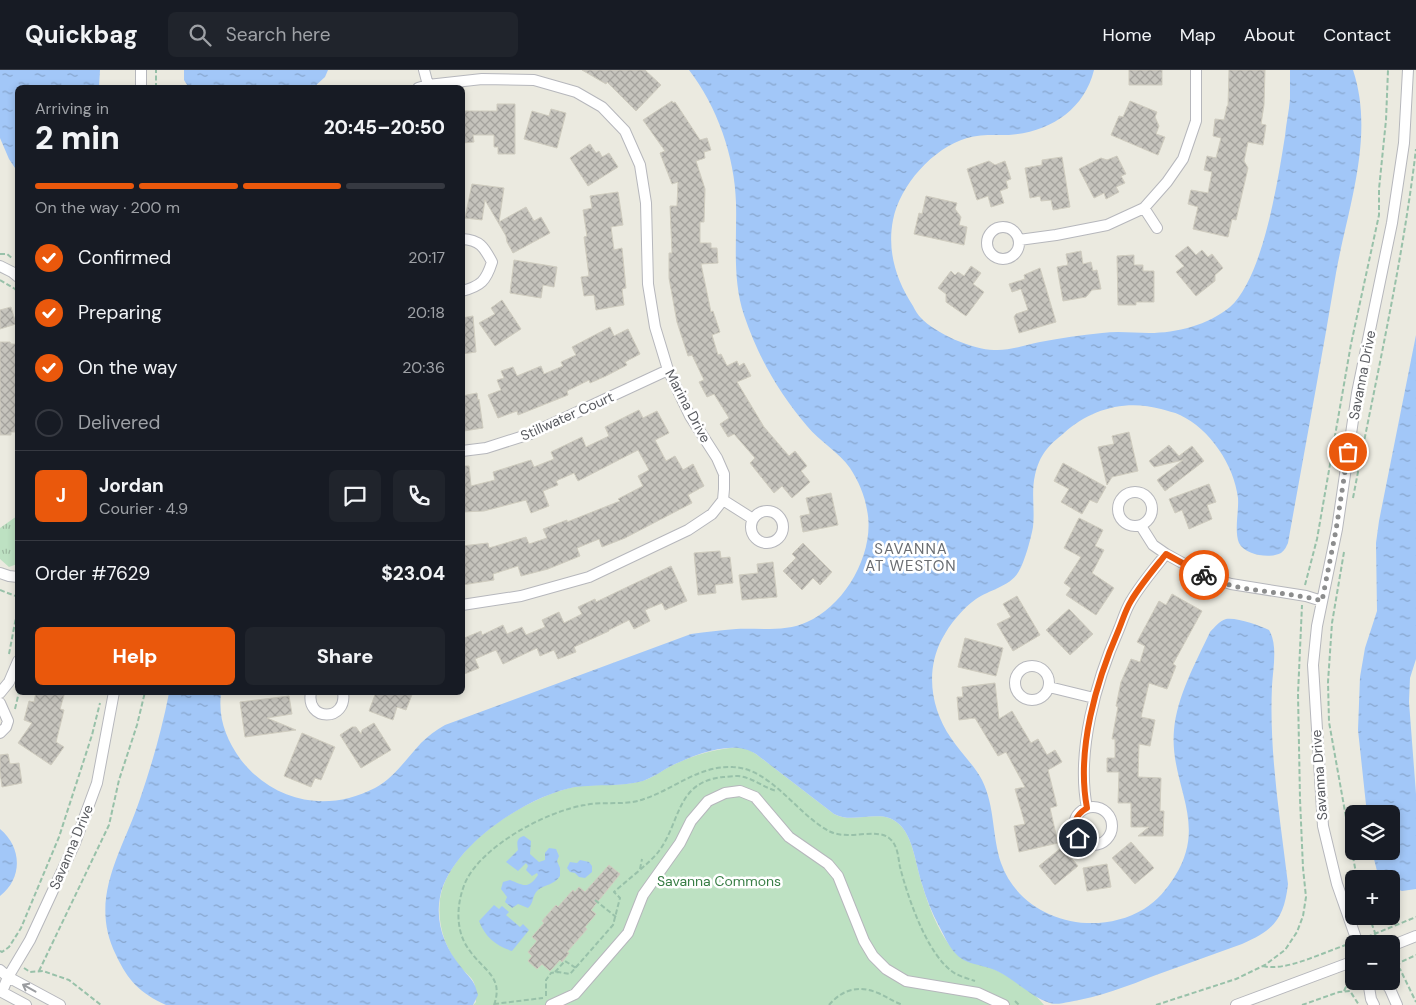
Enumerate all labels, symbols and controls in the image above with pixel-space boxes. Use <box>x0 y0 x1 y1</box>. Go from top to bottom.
search box <box>168 12 518 57</box>
text: Quickbag <box>25 19 138 50</box>
icon: search <box>186 21 214 49</box>
text: Search here <box>226 22 331 47</box>
text: Home <box>1102 23 1152 47</box>
text: Map <box>1180 23 1216 47</box>
text: About <box>1244 23 1295 47</box>
text: Contact <box>1323 23 1391 47</box>
text: Arriving in <box>35 98 109 119</box>
text: 20:45–20:50 <box>324 115 445 140</box>
text: 2 min <box>35 117 120 159</box>
text: On the way · 200 m <box>35 197 180 218</box>
icon: check <box>35 244 63 272</box>
text: Confirmed <box>78 245 171 270</box>
text: 20:17 <box>408 247 445 268</box>
icon: check <box>35 299 63 327</box>
text: Preparing <box>78 300 162 325</box>
text: 20:18 <box>407 302 445 323</box>
street label: Savanna Drive <box>1345 329 1379 421</box>
icon: check <box>35 354 63 382</box>
text: On the way <box>78 355 178 380</box>
text: 20:36 <box>402 357 445 378</box>
street label: Marina Drive <box>661 366 715 446</box>
street label: Stillwater Court <box>518 387 616 445</box>
text: Delivered <box>78 410 160 435</box>
pin <box>1327 431 1369 473</box>
icon: bag <box>1334 438 1362 466</box>
button: chat <box>329 470 381 522</box>
button: phone <box>393 470 445 522</box>
text: Jordan <box>99 473 164 498</box>
text: J <box>56 483 66 508</box>
text: Courier · 4.9 <box>99 498 188 519</box>
district label: SAVANNA AT WESTON <box>865 539 957 576</box>
courier <box>1179 550 1229 600</box>
text: Order #7629 <box>35 561 150 586</box>
text: $23.04 <box>381 561 445 586</box>
icon: bike <box>1190 561 1218 589</box>
button: Help <box>35 627 235 685</box>
button: Share <box>245 627 445 685</box>
street label: Savanna Drive <box>1307 729 1331 821</box>
street label: Savanna Drive <box>45 802 97 892</box>
map controls <box>1345 805 1400 990</box>
button: layers <box>1345 805 1400 860</box>
pin <box>1057 817 1099 859</box>
icon: home <box>1064 824 1092 852</box>
button: + <box>1345 870 1400 925</box>
park label: Savanna Commons <box>657 872 781 890</box>
button: − <box>1345 935 1400 990</box>
one-way arrow <box>22 983 37 993</box>

